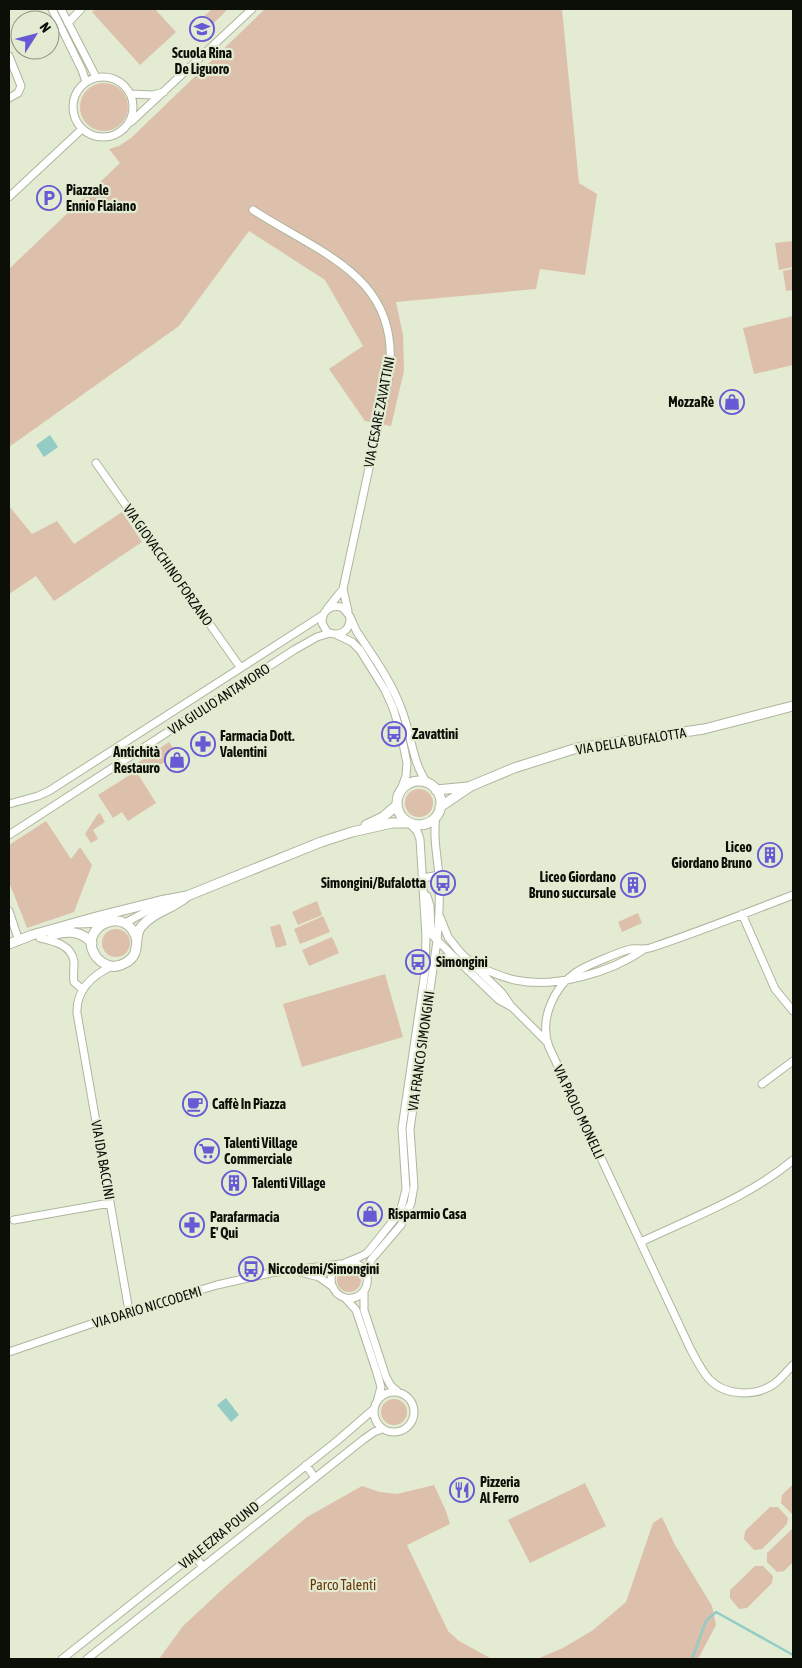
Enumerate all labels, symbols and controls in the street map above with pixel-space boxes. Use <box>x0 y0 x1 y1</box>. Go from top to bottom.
north arrow <box>10 10 60 60</box>
school or university icon: Scuola Rina De Liguoro <box>189 16 215 42</box>
text: N <box>37 19 54 35</box>
place label: Scuola Rina De Liguoro <box>172 45 233 77</box>
place label: Piazzale Ennio Flaiano <box>66 182 137 214</box>
parking icon: Piazzale Ennio Flaiano <box>36 185 62 211</box>
street label: VIA CESARE ZAVATTINI <box>360 355 398 469</box>
shop icon: MozzaRè <box>719 389 745 415</box>
place label: MozzaRè <box>668 394 714 410</box>
street label: VIA GIOVACCHINO FORZANO <box>120 501 216 629</box>
street label: VIA GIULIO ANTAMORO <box>165 660 273 738</box>
bus stop icon: Zavattini <box>381 721 407 747</box>
street label: VIA DELLA BUFALOTTA <box>575 724 687 758</box>
place label: Zavattini <box>412 726 458 742</box>
place label: Farmacia Dott. Valentini <box>219 728 295 760</box>
pharmacy icon: Farmacia Dott. Valentini <box>190 731 216 757</box>
place label: Antichità Restauro <box>112 744 160 776</box>
shop icon: Antichità Restauro <box>164 747 190 773</box>
place label: Liceo Giordano Bruno <box>671 839 752 871</box>
building icon: Liceo Giordano Bruno <box>757 842 783 868</box>
place label: Liceo Giordano Bruno succursale <box>529 869 616 901</box>
bus stop icon: Simongini/Bufalotta <box>430 870 456 896</box>
building icon: Liceo Giordano Bruno succursale <box>620 872 646 898</box>
place label: Simongini/Bufalotta <box>321 875 426 891</box>
bus stop icon: Simongini <box>405 949 431 975</box>
place label: Simongini <box>436 954 488 970</box>
street label: VIA FRANCO SIMONGINI <box>405 990 437 1112</box>
street label: VIA PAOLO MONELLI <box>550 1062 608 1162</box>
cafe icon: Caffè In Piazza <box>182 1091 208 1117</box>
place label: Caffè In Piazza <box>212 1096 286 1112</box>
street label: VIA IDA BACCINI <box>88 1119 118 1201</box>
place label: Talenti Village Commerciale <box>224 1135 298 1167</box>
supermarket icon: Talenti Village Commerciale <box>194 1138 220 1164</box>
building icon: Talenti Village <box>221 1170 247 1196</box>
place label: Talenti Village <box>252 1175 326 1191</box>
shop icon: Risparmio Casa <box>357 1201 383 1227</box>
place label: Risparmio Casa <box>388 1206 467 1222</box>
place label: Parafarmacia E' Qui <box>210 1209 280 1241</box>
pharmacy icon: Parafarmacia E' Qui <box>179 1212 205 1238</box>
bus stop icon: Niccodemi/Simongini <box>238 1256 264 1282</box>
place label: Niccodemi/Simongini <box>268 1261 379 1277</box>
street label: VIA DARIO NICCODEMI <box>90 1283 204 1331</box>
place label: Pizzeria Al Ferro <box>479 1474 521 1506</box>
restaurant icon: Pizzeria Al Ferro <box>449 1477 475 1503</box>
street label: VIALE EZRA POUND <box>176 1498 262 1572</box>
park label: Parco Talenti <box>310 1577 376 1593</box>

